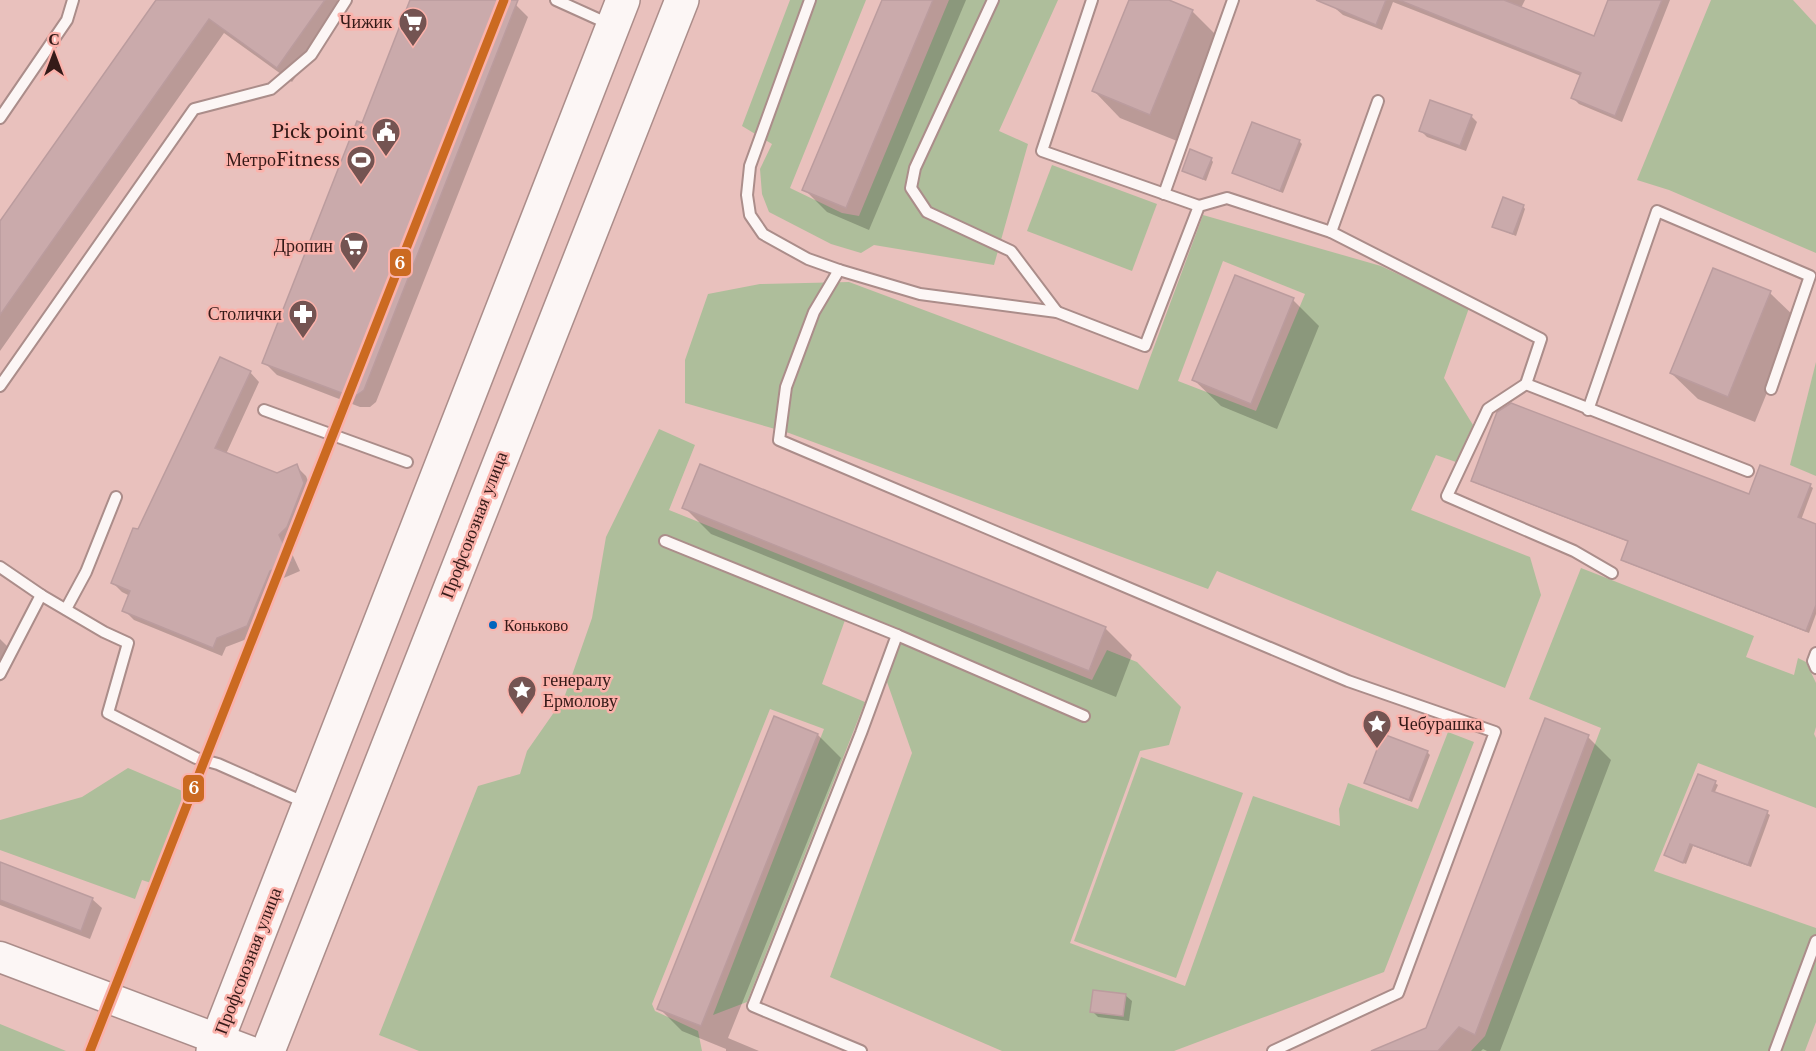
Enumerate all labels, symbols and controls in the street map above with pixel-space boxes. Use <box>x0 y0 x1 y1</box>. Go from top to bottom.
supermarket icon: Чижик <box>397 6 429 48</box>
place label: Чижик <box>340 11 392 33</box>
north arrow <box>24 24 84 84</box>
text: С <box>48 29 60 49</box>
public building icon: Pick point <box>370 116 402 158</box>
place label: Pick point <box>272 121 365 143</box>
sports icon: МетроFitness <box>345 144 377 186</box>
place label: МетроFitness <box>226 149 340 171</box>
supermarket icon: Дропин <box>338 230 370 272</box>
place label: Дропин <box>274 235 333 257</box>
line badge: 6 <box>389 248 412 277</box>
text: 6 <box>395 253 406 273</box>
pharmacy icon: Столички <box>287 298 319 340</box>
place label: Столички <box>208 303 282 325</box>
street label: Профсоюзная улица <box>436 448 512 602</box>
place label: Коньково <box>504 615 568 635</box>
marker: Коньково <box>487 619 499 631</box>
place label: генералу Ермолову <box>543 669 618 712</box>
place icon: генералу Ермолову <box>506 674 538 716</box>
place icon: Чебурашка <box>1361 708 1393 750</box>
place label: Чебурашка <box>1398 713 1482 735</box>
line badge: 6 <box>182 774 205 803</box>
text: 6 <box>189 778 200 798</box>
street label: Профсоюзная улица <box>210 884 286 1038</box>

